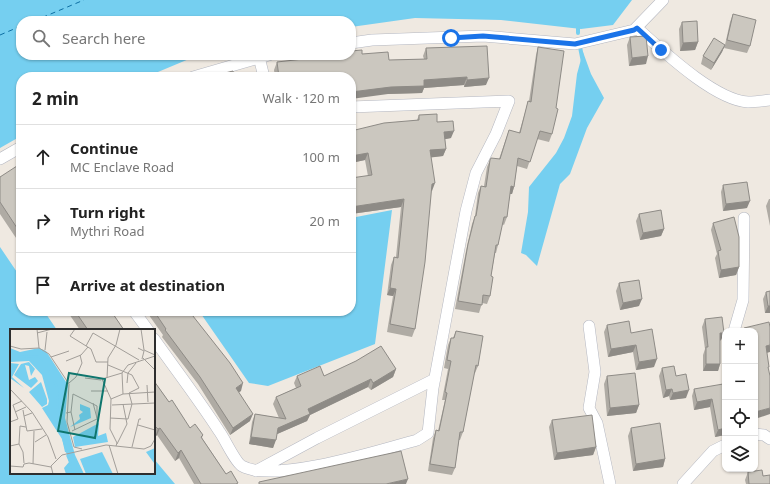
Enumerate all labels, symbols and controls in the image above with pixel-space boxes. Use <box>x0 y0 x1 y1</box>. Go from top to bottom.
search box <box>16 16 356 60</box>
icon: search <box>30 27 52 49</box>
text: Search here <box>62 28 145 48</box>
route start <box>442 29 460 47</box>
route end <box>652 41 670 59</box>
text: 2 min <box>32 87 79 110</box>
text: Walk · 120 m <box>262 89 340 107</box>
text: Continue <box>70 138 138 158</box>
icon: ahead <box>32 146 54 168</box>
text: 100 m <box>302 148 340 166</box>
text: MC Enclave Road <box>70 158 174 176</box>
text: Turn right <box>70 202 145 222</box>
icon: right <box>32 210 54 232</box>
text: 20 m <box>310 212 340 230</box>
text: Mythri Road <box>70 222 145 240</box>
icon: arrive <box>32 274 54 296</box>
text: Arrive at destination <box>70 275 225 295</box>
map controls <box>722 328 758 472</box>
button: + <box>722 328 758 364</box>
inset map <box>10 329 155 474</box>
button: − <box>722 364 758 400</box>
button: locate <box>722 400 758 436</box>
button: layers <box>722 436 758 472</box>

